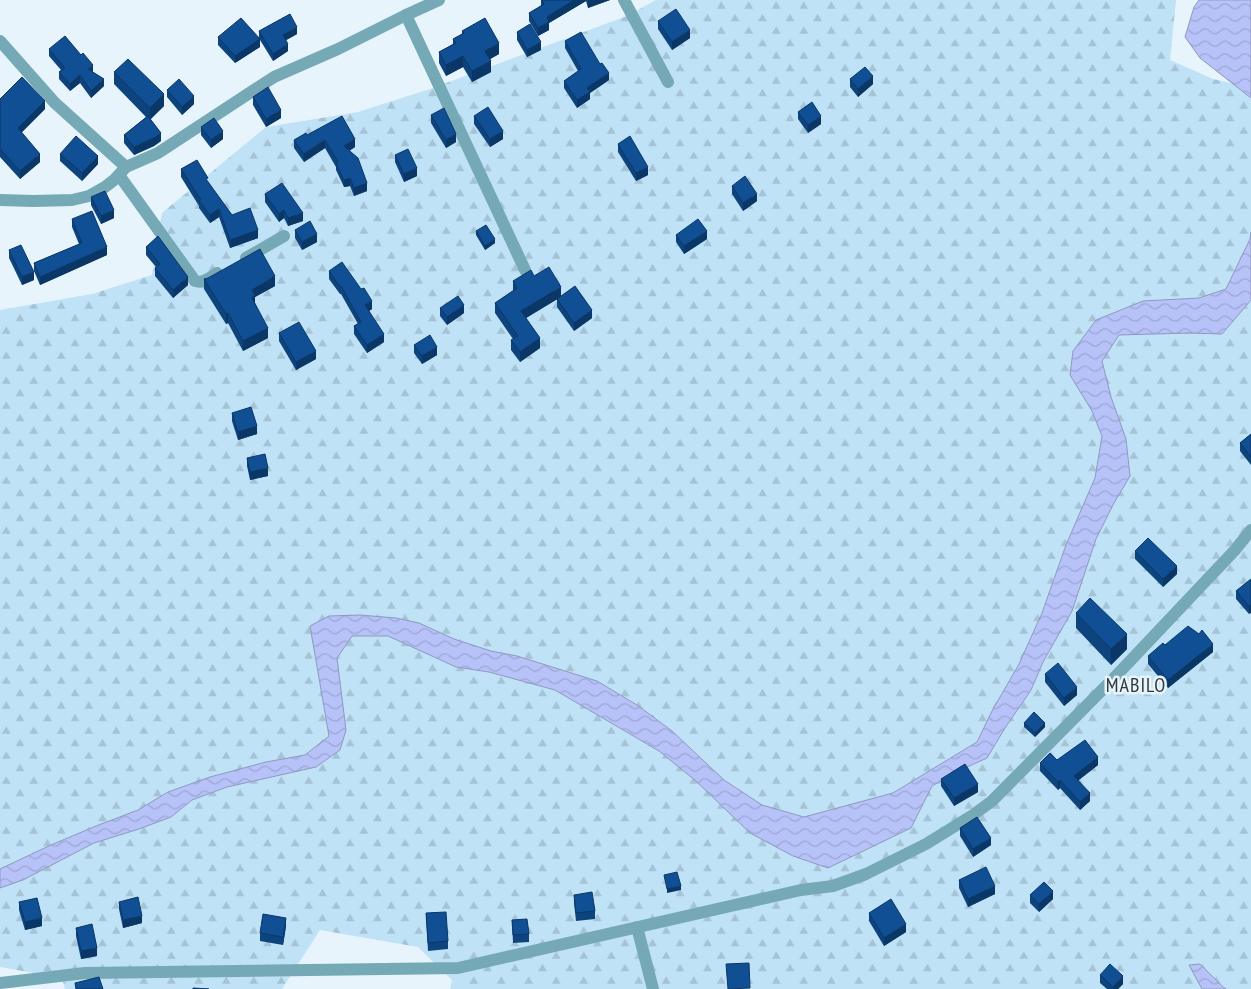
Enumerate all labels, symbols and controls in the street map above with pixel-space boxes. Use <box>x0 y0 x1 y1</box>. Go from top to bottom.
district label: MABILO <box>1106 672 1166 698</box>

